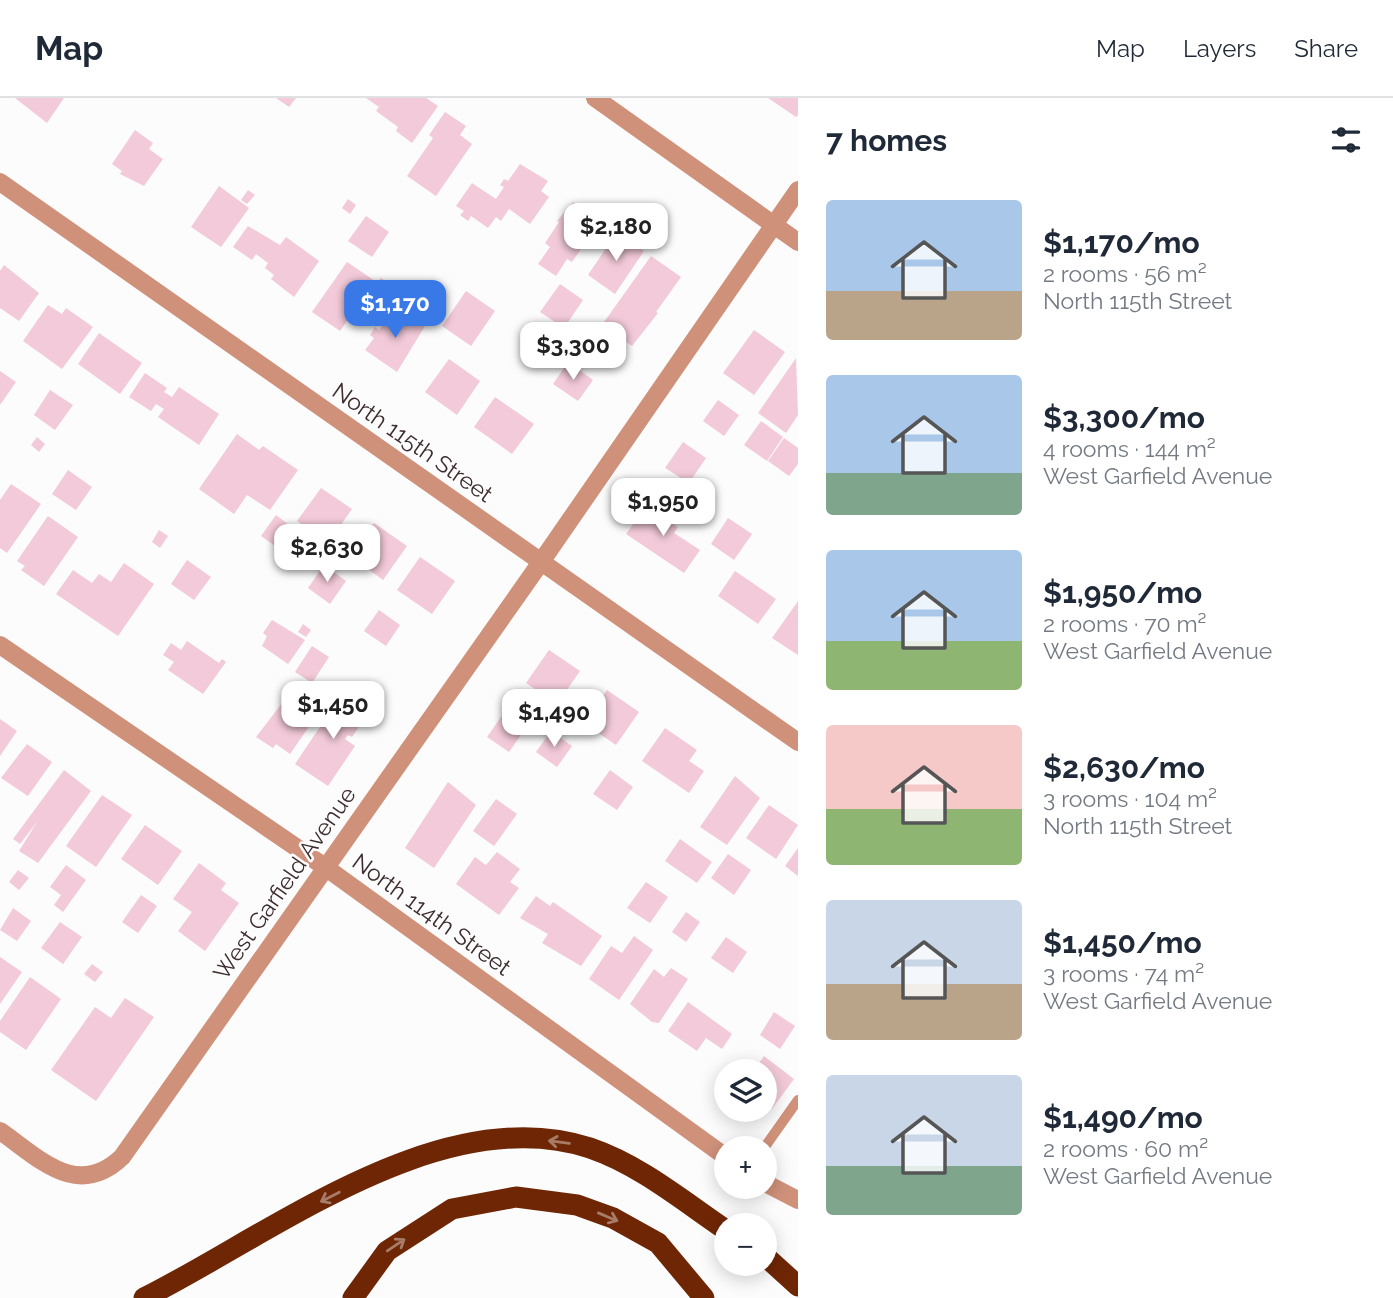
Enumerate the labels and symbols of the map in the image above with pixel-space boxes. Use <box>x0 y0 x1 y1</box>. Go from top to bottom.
pin: $2,180 <box>559 204 673 263</box>
pin: $1,170 <box>338 280 452 340</box>
pin: $3,300 <box>516 322 630 382</box>
street label: North 115th Street <box>328 377 499 508</box>
pin: $1,950 <box>606 478 720 538</box>
pin: $2,630 <box>270 524 384 584</box>
pin: $1,450 <box>276 682 390 741</box>
pin: $1,490 <box>497 690 611 749</box>
street label: West Garfield Avenue <box>207 781 361 985</box>
street label: North 114th Street <box>347 847 517 981</box>
one-way arrow <box>548 1135 571 1148</box>
one-way arrow <box>320 1190 340 1204</box>
one-way arrow <box>597 1211 618 1224</box>
one-way arrow <box>386 1238 405 1253</box>

